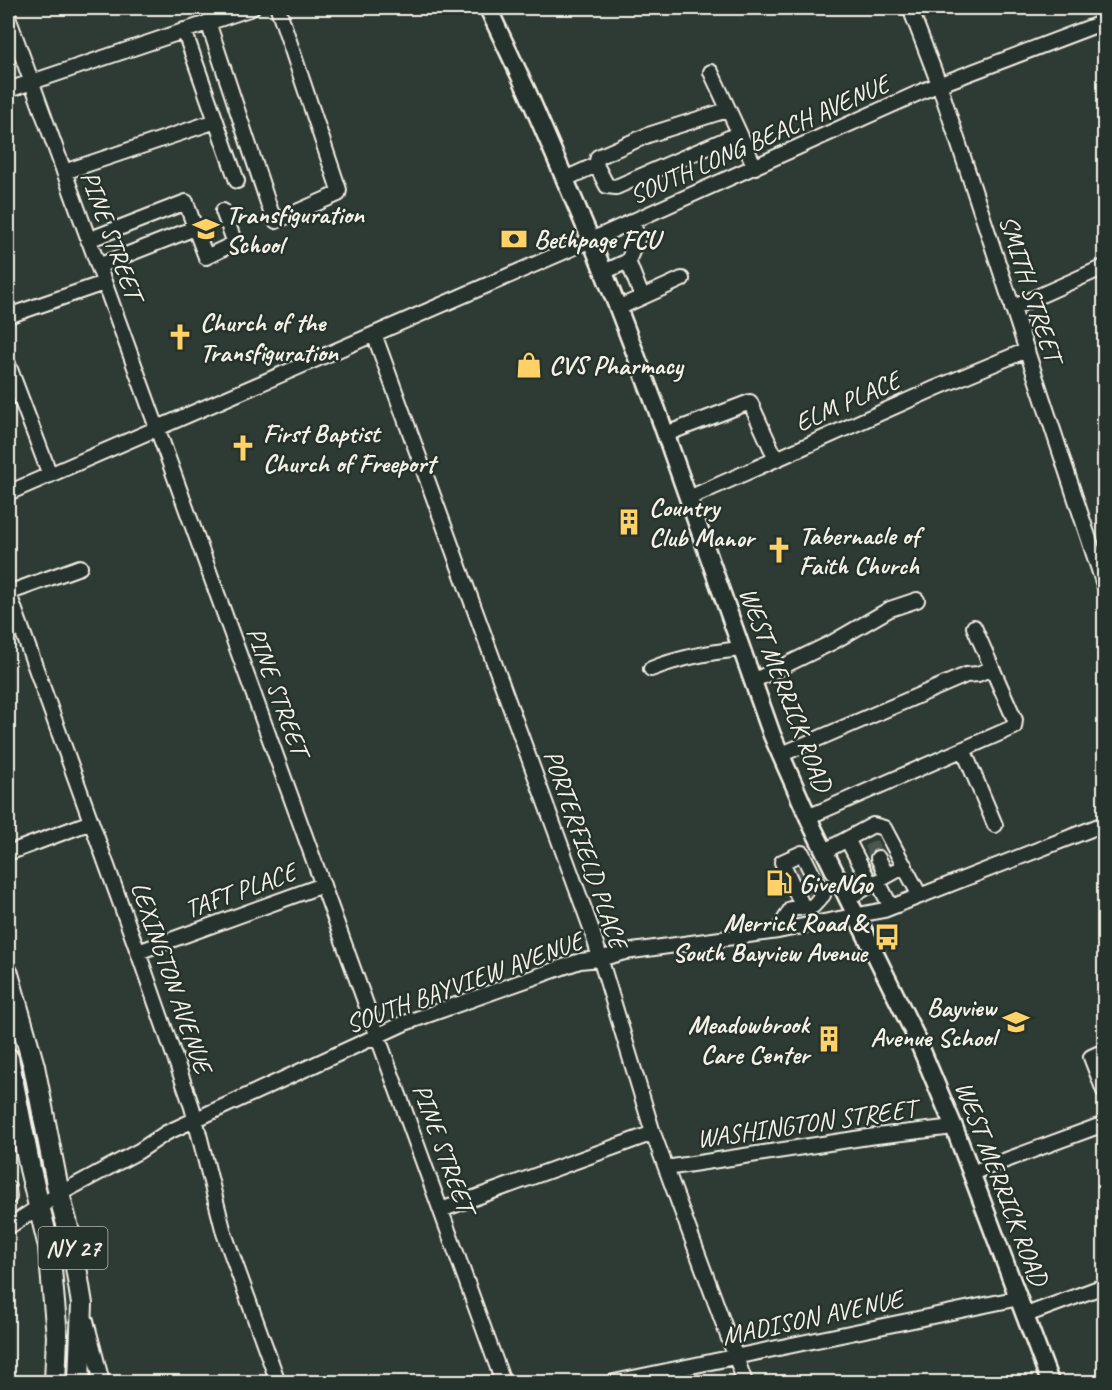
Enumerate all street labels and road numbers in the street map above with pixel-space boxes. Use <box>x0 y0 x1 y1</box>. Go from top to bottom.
street label: SOUTH LONG BEACH AVENUE <box>624 66 898 212</box>
street label: PINE STREET <box>73 167 152 310</box>
street label: SMITH STREET <box>991 211 1071 371</box>
street label: ELM PLACE <box>789 362 908 439</box>
street label: WEST MERRICK ROAD <box>731 583 840 798</box>
street label: PINE STREET <box>239 623 318 766</box>
street label: PORTERFIELD PLACE <box>536 746 636 956</box>
street label: TAFT PLACE <box>180 854 304 926</box>
street label: LEXINGTON AVENUE <box>123 877 221 1080</box>
street label: SOUTH BAYVIEW AVENUE <box>341 923 591 1041</box>
street label: WEST MERRICK ROAD <box>947 1077 1056 1292</box>
street label: PINE STREET <box>405 1080 484 1223</box>
street label: WASHINGTON STREET <box>694 1091 924 1155</box>
road number: NY 27 <box>38 1227 107 1269</box>
street label: MADISON AVENUE <box>719 1282 908 1353</box>

